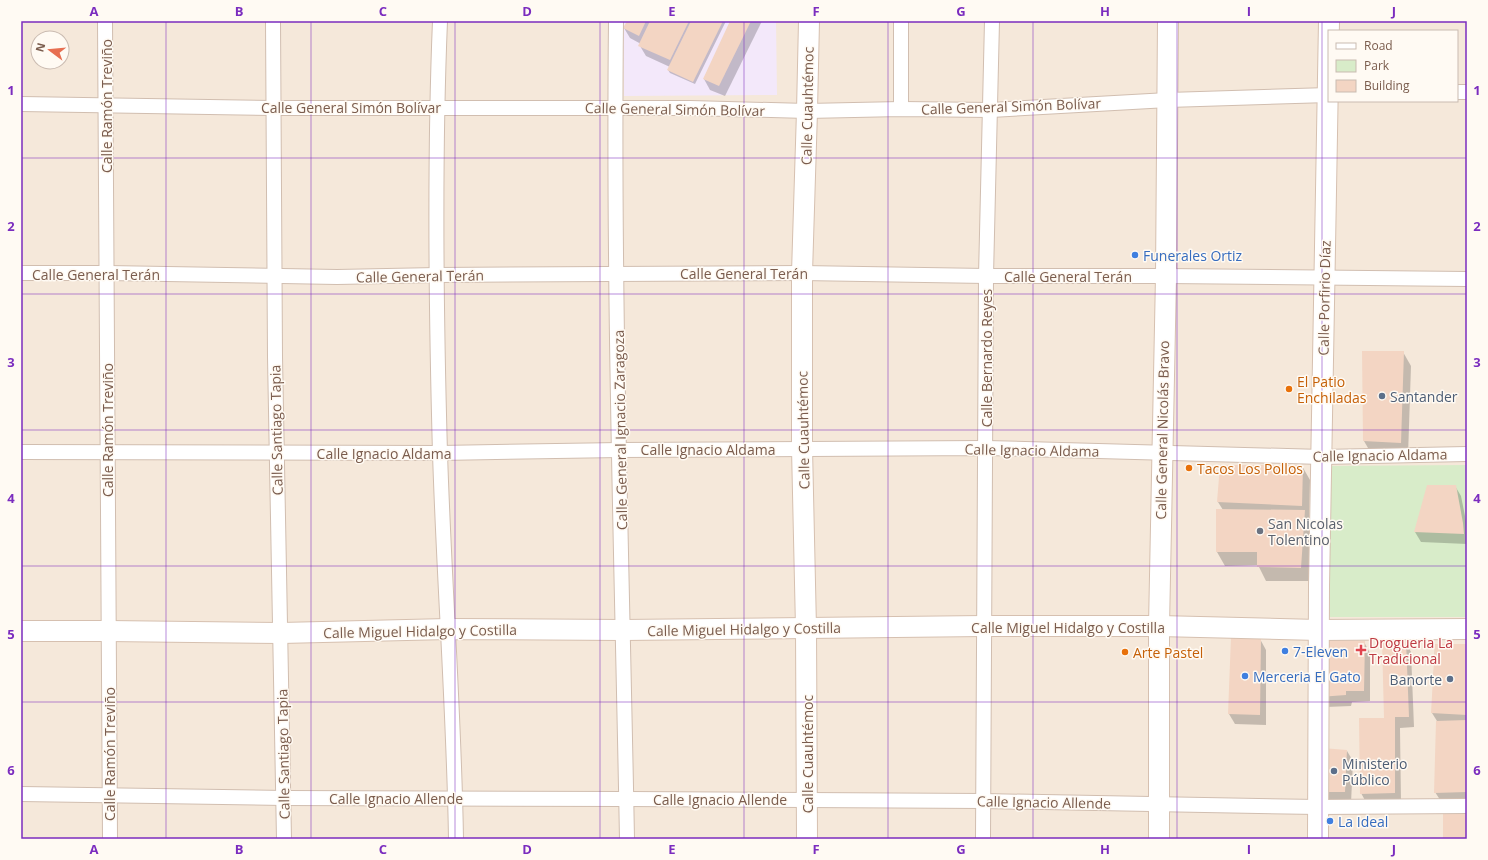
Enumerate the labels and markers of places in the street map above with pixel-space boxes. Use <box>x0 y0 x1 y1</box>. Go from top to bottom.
place label: Funerales Ortiz <box>1143 246 1243 265</box>
marker: Funerales Ortiz <box>1130 250 1140 260</box>
place label: El Patio Enchiladas <box>1297 372 1367 407</box>
marker: El Patio Enchiladas <box>1284 384 1294 394</box>
place label: Santander <box>1390 387 1458 406</box>
marker: Santander <box>1377 391 1387 401</box>
place label: Tacos Los Pollos <box>1197 459 1303 478</box>
marker: Tacos Los Pollos <box>1184 463 1194 473</box>
place label: San Nicolas Tolentino <box>1268 514 1343 549</box>
marker: San Nicolas Tolentino <box>1255 526 1265 536</box>
place label: Drogueria La Tradicional <box>1369 633 1453 668</box>
place label: 7-Eleven <box>1293 642 1348 661</box>
place label: Arte Pastel <box>1133 643 1203 662</box>
marker: Drogueria La Tradicional <box>1356 645 1366 655</box>
marker: 7-Eleven <box>1280 646 1290 656</box>
marker: Arte Pastel <box>1120 647 1130 657</box>
place label: Merceria El Gato <box>1253 667 1361 686</box>
place label: Banorte <box>1390 670 1442 689</box>
marker: Merceria El Gato <box>1240 671 1250 681</box>
marker: Banorte <box>1445 674 1455 684</box>
place label: Ministerio Público <box>1342 754 1407 789</box>
marker: Ministerio Público <box>1329 766 1339 776</box>
place label: La Ideal <box>1338 812 1388 831</box>
marker: La Ideal <box>1325 816 1335 826</box>

